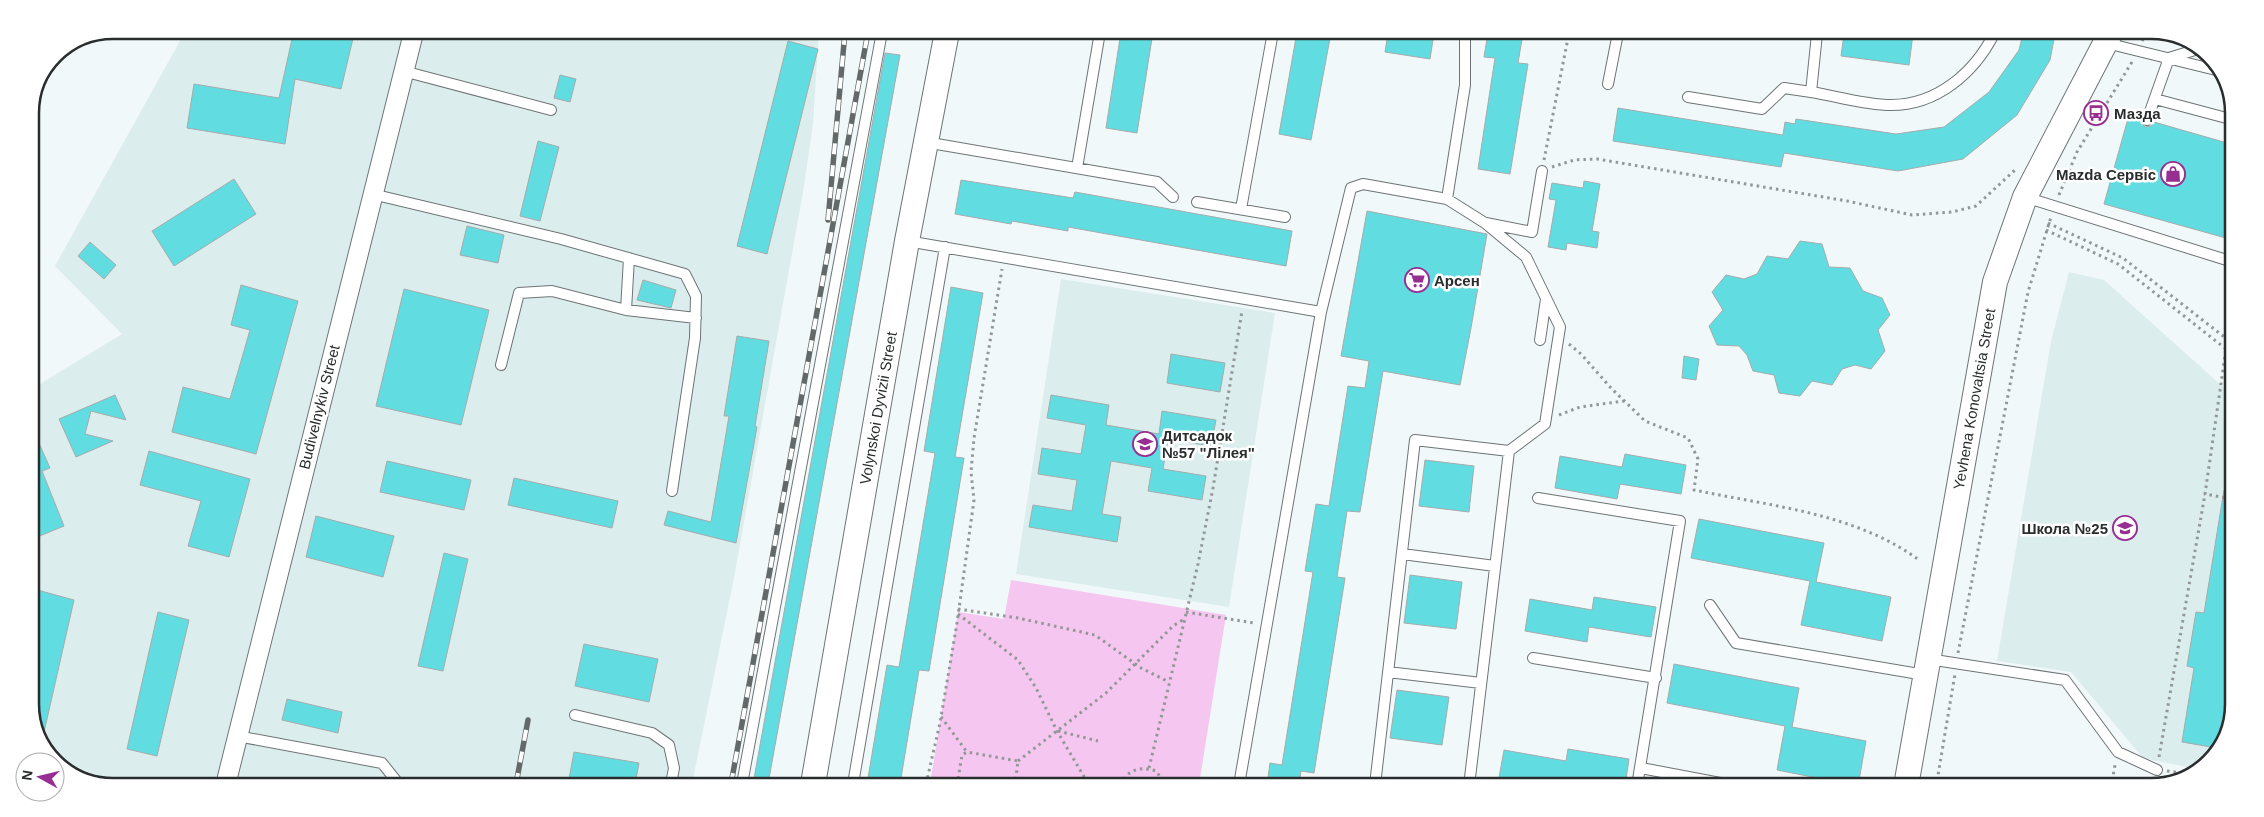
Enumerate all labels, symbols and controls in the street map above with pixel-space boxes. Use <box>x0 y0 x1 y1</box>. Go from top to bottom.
bus stop icon: Мазда <box>2083 100 2109 126</box>
place label: Мазда <box>2114 105 2161 122</box>
shop icon: Mazda Сервіс <box>2160 161 2186 187</box>
place label: Mazda Сервіс <box>2056 166 2156 183</box>
supermarket icon: Арсен <box>1404 267 1430 293</box>
place label: Арсен <box>1434 272 1480 289</box>
street label: Yevhena Konovaltsia Street <box>1950 306 1998 491</box>
street label: Volynskoi Dyvizii Street <box>856 329 900 486</box>
street label: Budivelnykiv Street <box>295 342 343 471</box>
place label: Дитсадок №57 "Лілея" <box>1162 427 1255 461</box>
school or university icon: Дитсадок №57 "Лілея" <box>1132 431 1158 457</box>
school or university icon: Школа №25 <box>2112 515 2138 541</box>
place label: Школа №25 <box>2021 520 2108 537</box>
north arrow <box>15 752 65 802</box>
text: N <box>18 769 36 781</box>

